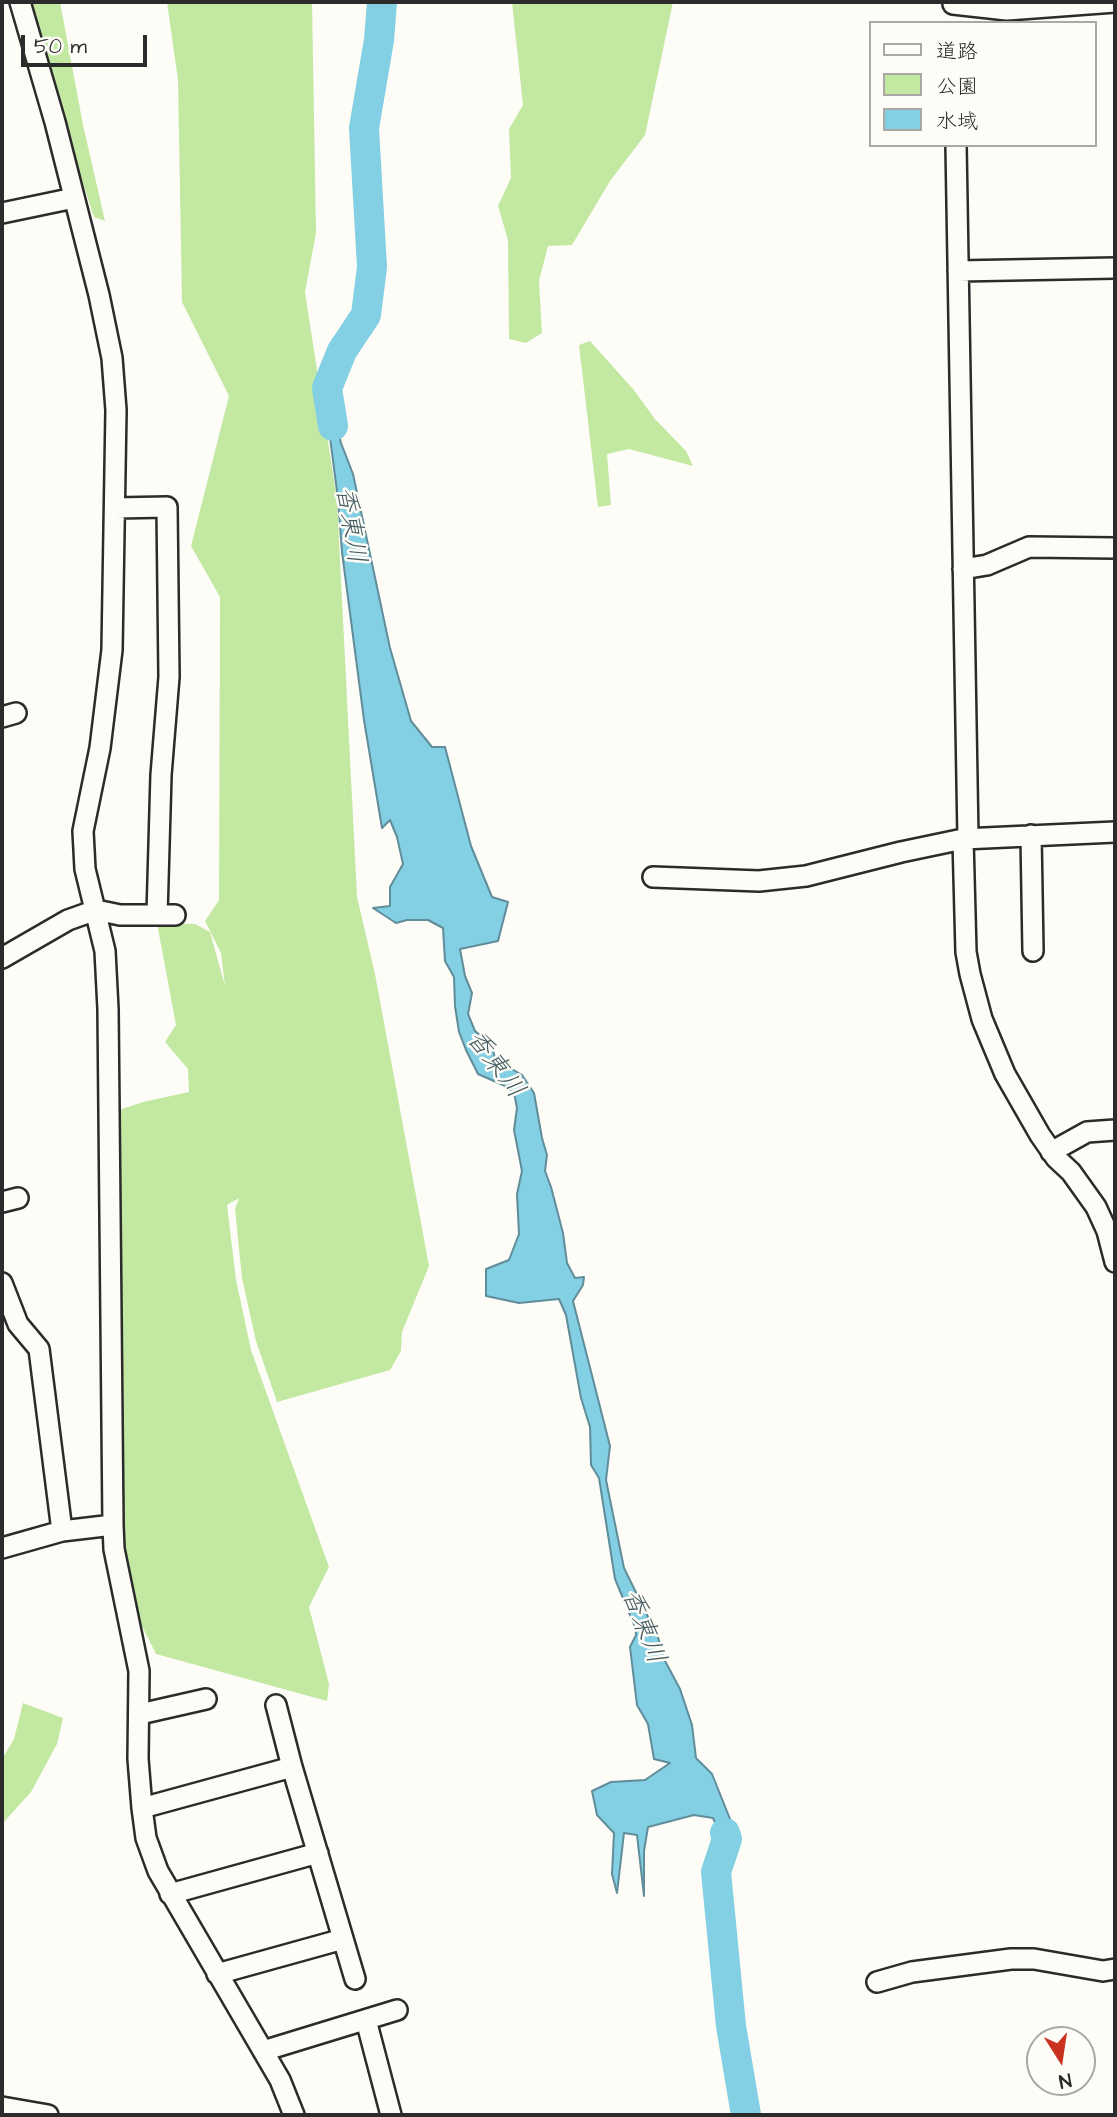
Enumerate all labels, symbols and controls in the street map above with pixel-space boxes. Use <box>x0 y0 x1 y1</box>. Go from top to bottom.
scale bar <box>24 21 150 65</box>
legend <box>869 21 1096 147</box>
text: 50 m <box>34 32 87 61</box>
text: 道路 <box>936 37 978 66</box>
text: 公園 <box>936 72 978 101</box>
text: 水域 <box>936 107 978 136</box>
water label: 香東川 <box>327 484 371 566</box>
water label: 香東川 <box>458 1024 530 1106</box>
water label: 香東川 <box>613 1585 671 1669</box>
north arrow <box>1026 2026 1096 2096</box>
text: N <box>1056 2066 1074 2095</box>

